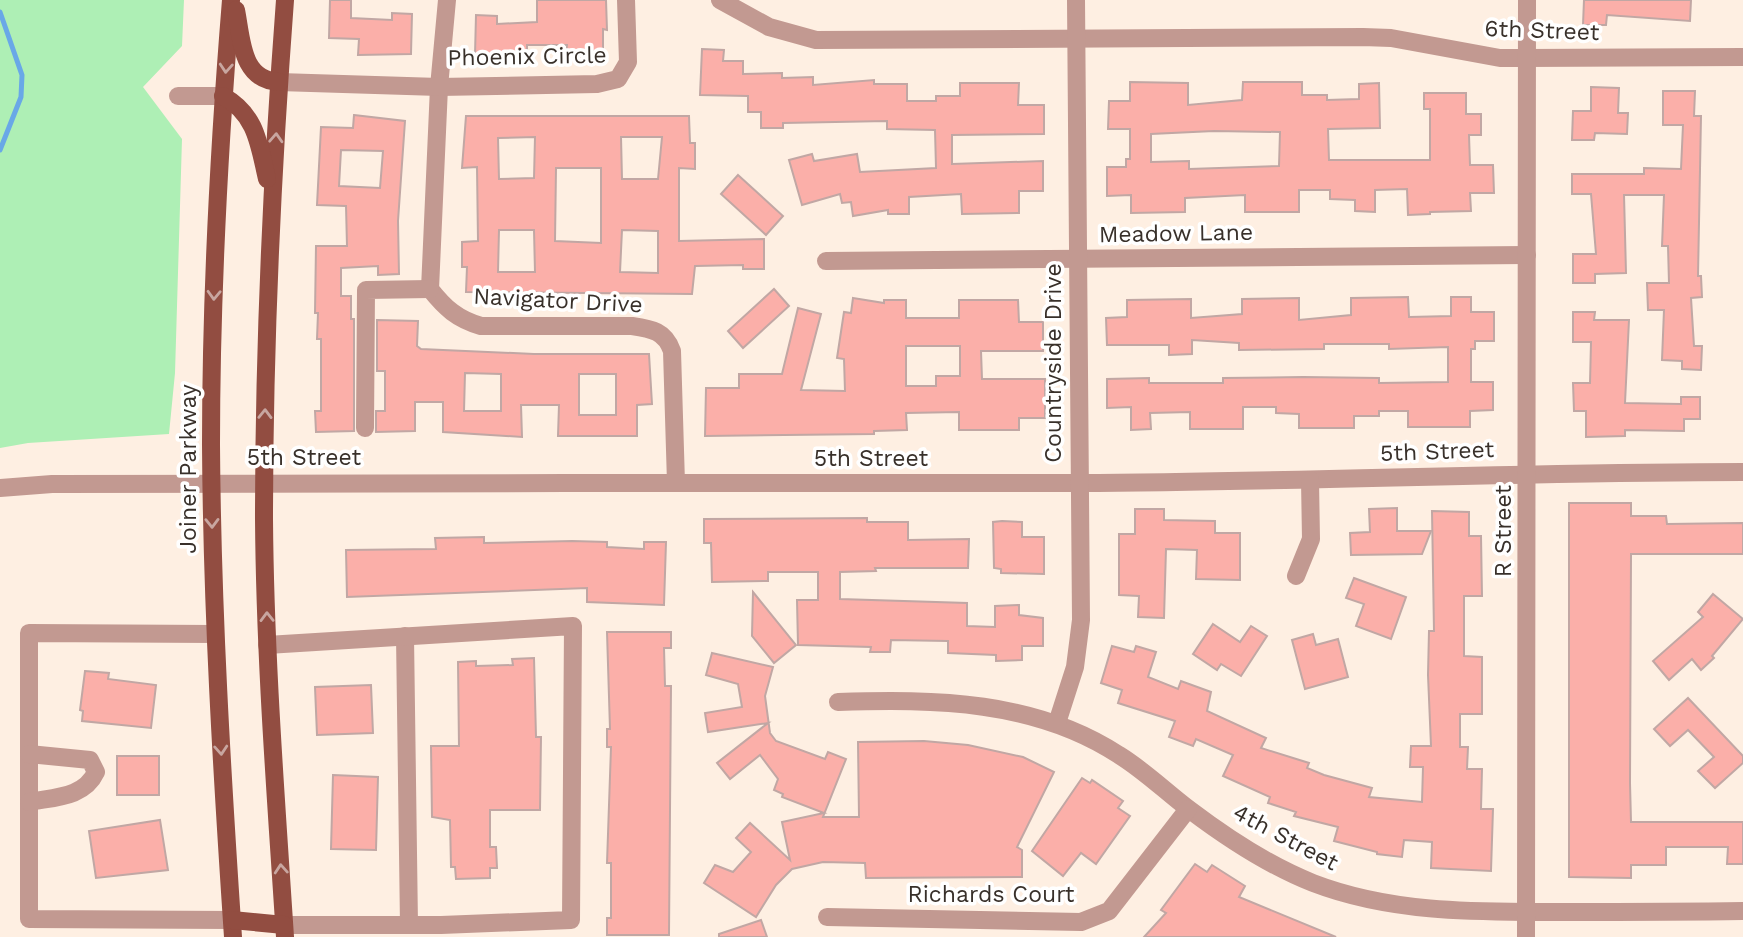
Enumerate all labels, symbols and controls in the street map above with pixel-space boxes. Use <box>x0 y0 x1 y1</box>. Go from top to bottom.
street label: 6th Street <box>1484 15 1600 46</box>
street label: Phoenix Circle <box>447 42 607 71</box>
one-way arrow <box>219 63 234 74</box>
one-way arrow <box>268 132 283 143</box>
street label: Meadow Lane <box>1099 219 1253 248</box>
street label: Countryside Drive <box>1040 263 1067 463</box>
street label: Navigator Drive <box>473 283 643 318</box>
one-way arrow <box>206 290 221 301</box>
street label: Joiner Parkway <box>175 384 202 554</box>
one-way arrow <box>258 408 273 419</box>
street label: 5th Street <box>1379 436 1495 467</box>
street label: 5th Street <box>247 444 362 471</box>
street label: 5th Street <box>814 445 929 472</box>
street label: R Street <box>1490 484 1517 577</box>
one-way arrow <box>204 518 220 528</box>
one-way arrow <box>259 612 274 623</box>
one-way arrow <box>213 745 228 756</box>
street label: 4th Street <box>1229 799 1343 877</box>
one-way arrow <box>273 863 288 874</box>
street label: Richards Court <box>908 881 1075 908</box>

